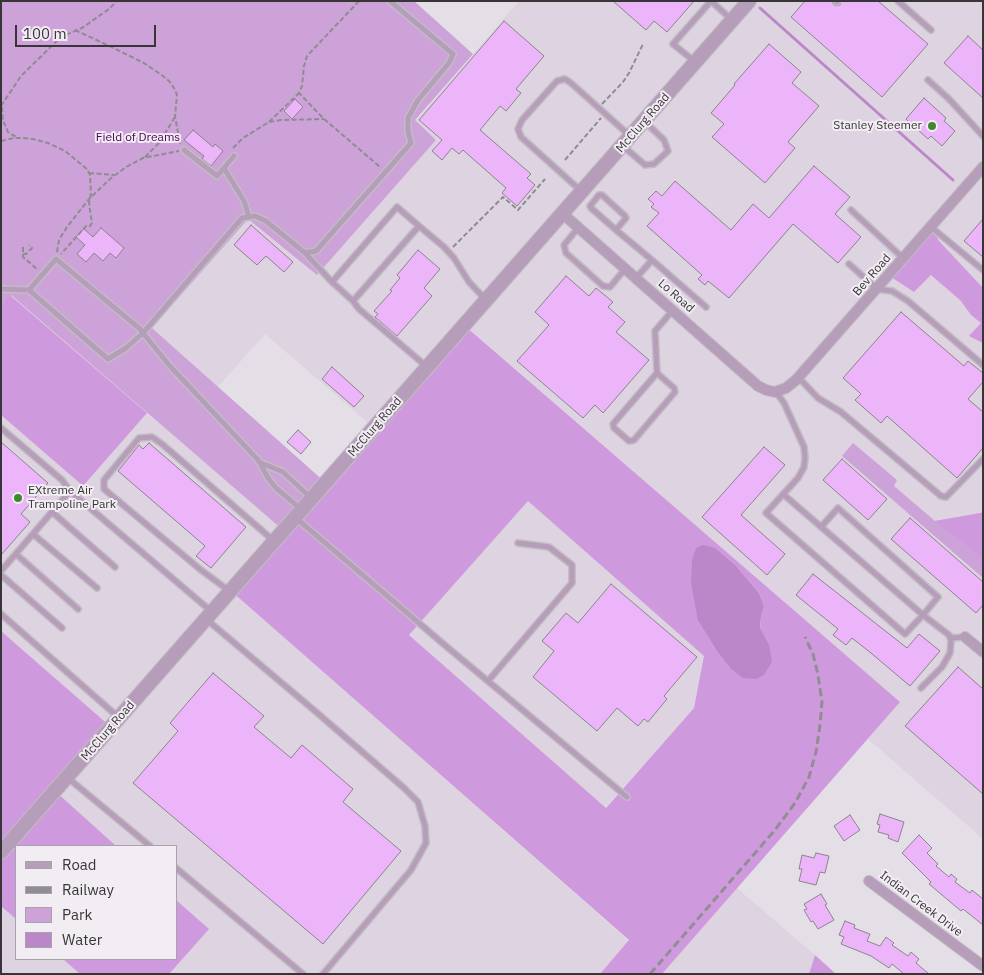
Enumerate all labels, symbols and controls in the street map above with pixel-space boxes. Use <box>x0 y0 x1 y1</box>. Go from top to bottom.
scale bar <box>18 15 159 47</box>
text: 100 m <box>23 24 67 43</box>
street label: McClurg Road <box>613 90 673 156</box>
place label: Stanley Steemer <box>833 119 922 133</box>
marker: Stanley Steemer <box>926 120 938 132</box>
park label: Field of Dreams <box>96 131 180 145</box>
street label: Bev Road <box>850 251 894 299</box>
street label: Lo Road <box>655 276 697 316</box>
street label: McClurg Road <box>345 394 405 460</box>
place label: EXtreme Air Trampoline Park <box>28 484 116 512</box>
marker: EXtreme Air Trampoline Park <box>12 492 24 504</box>
street label: McClurg Road <box>78 698 138 764</box>
legend <box>15 845 178 960</box>
text: Road <box>62 855 97 874</box>
street label: Indian Creek Drive <box>877 868 965 940</box>
text: Railway <box>62 880 114 899</box>
text: Park <box>62 905 92 924</box>
text: Water <box>62 930 102 949</box>

